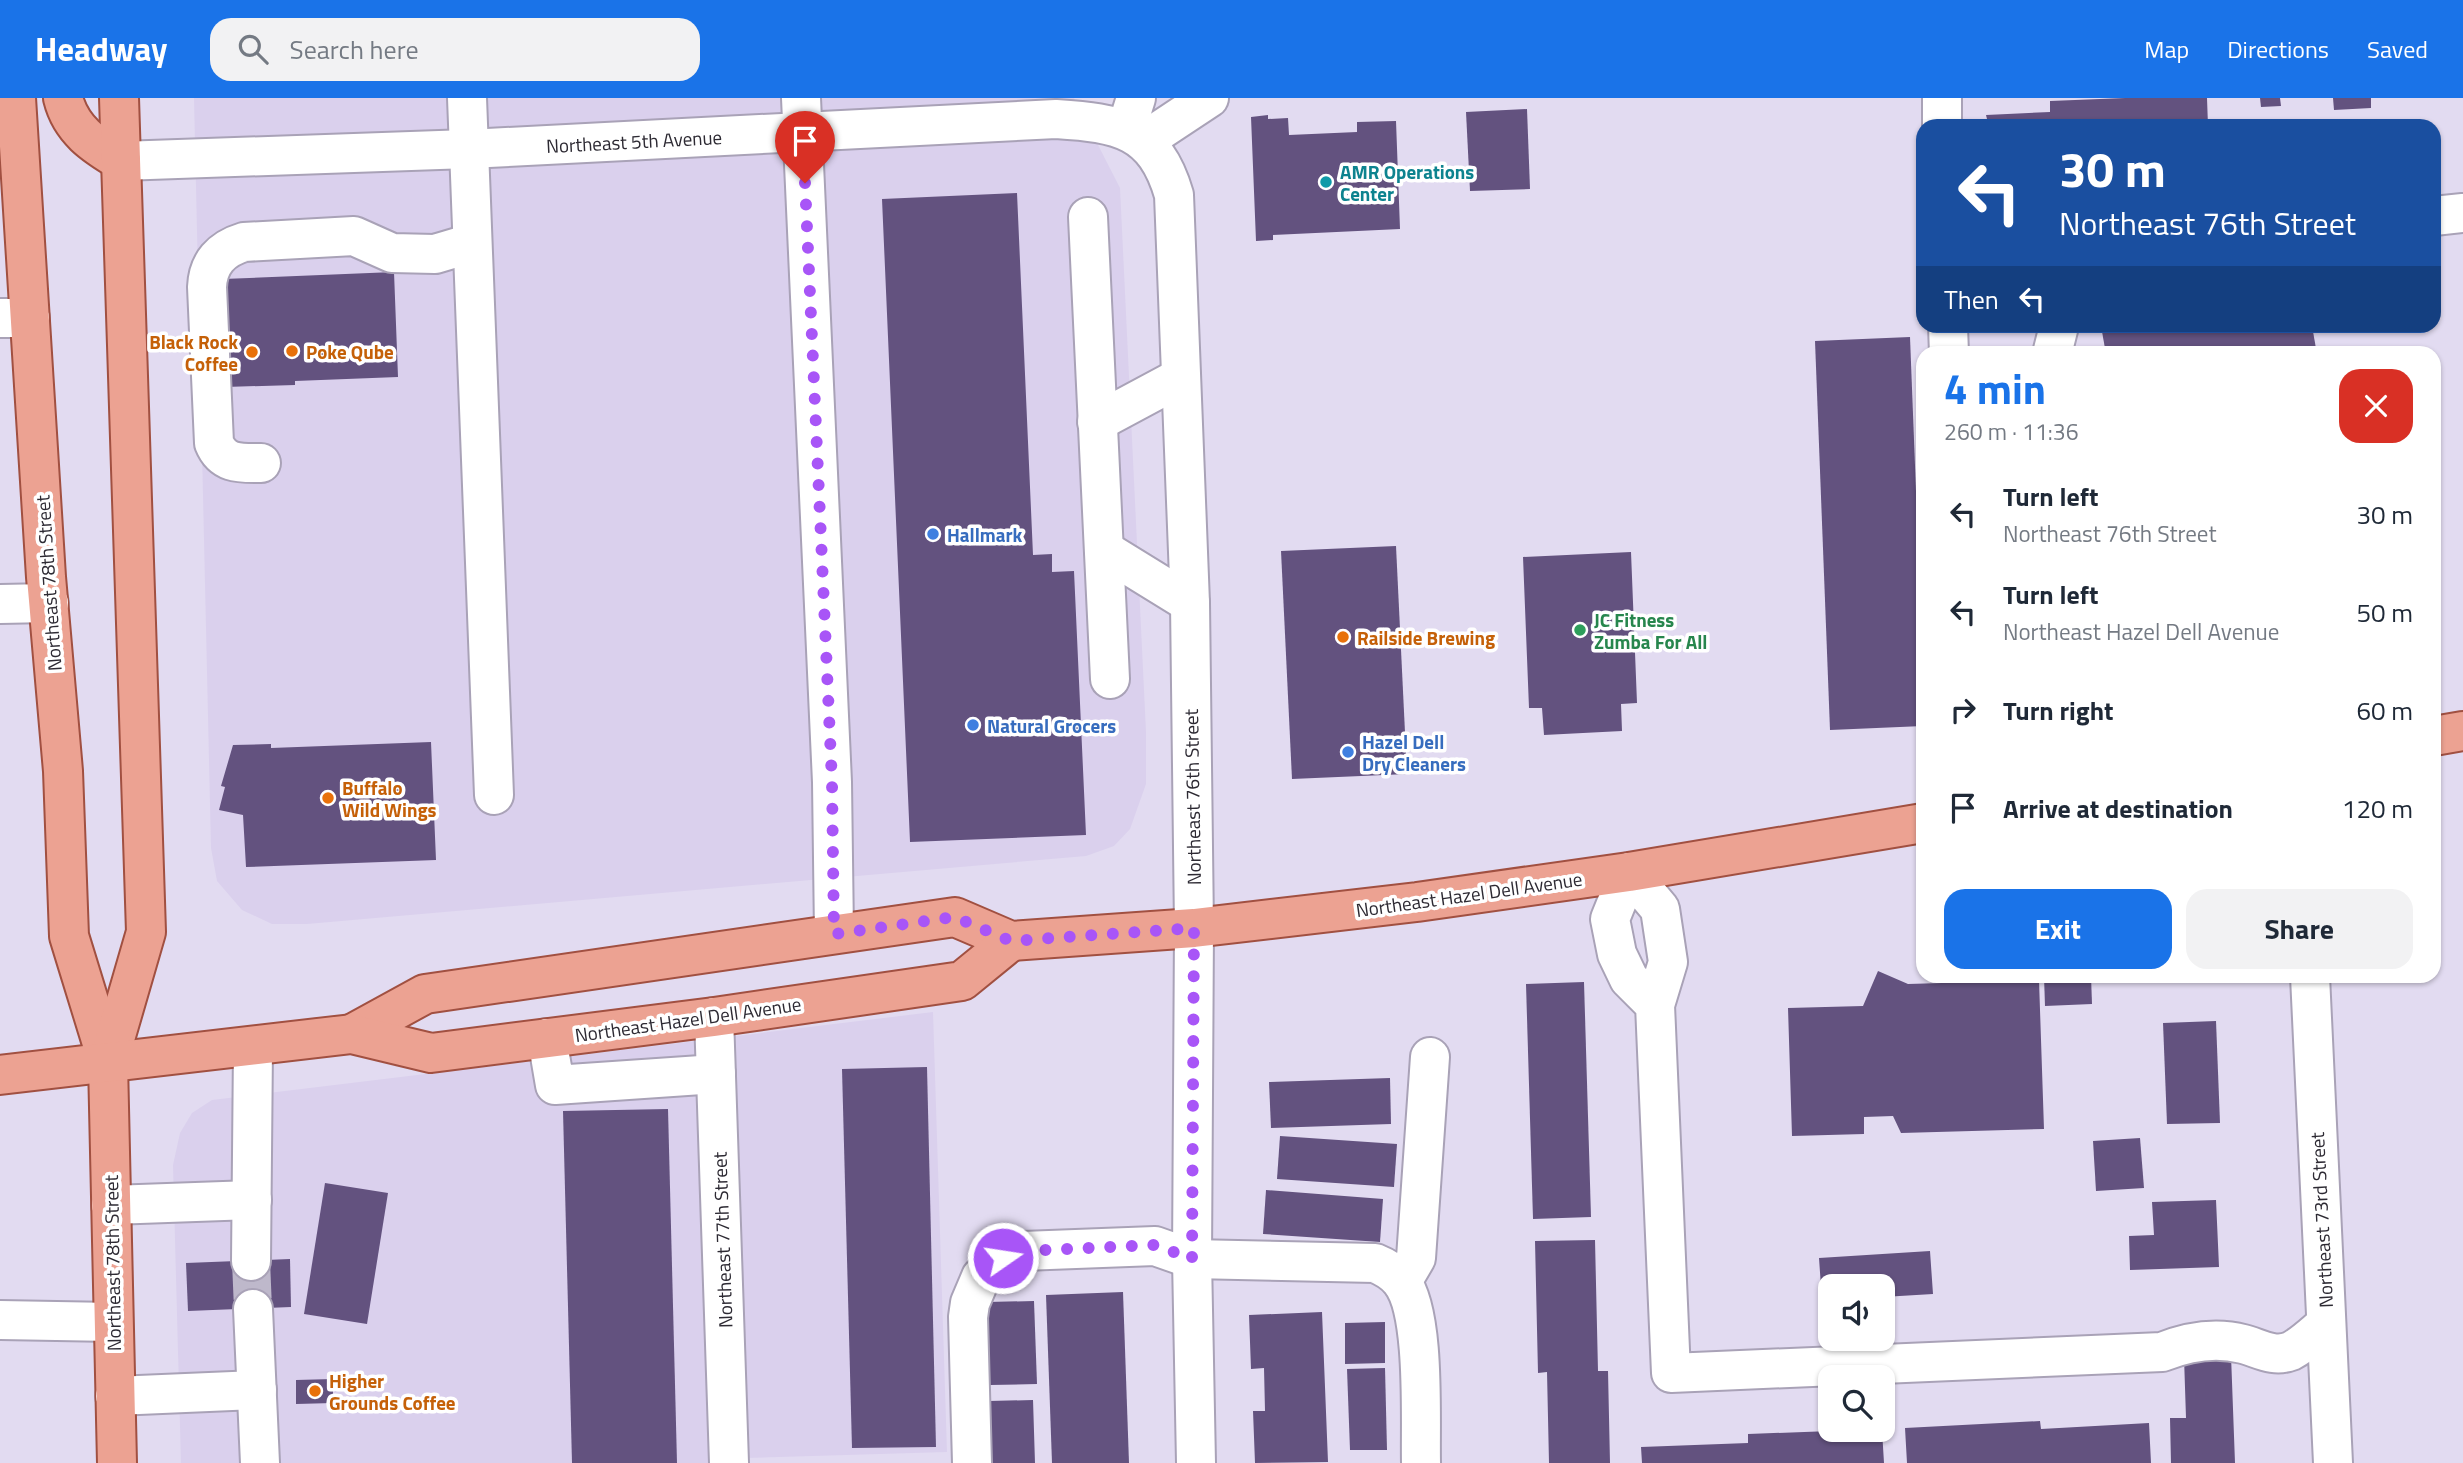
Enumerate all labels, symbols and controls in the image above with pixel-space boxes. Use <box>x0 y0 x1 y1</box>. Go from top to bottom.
search box <box>210 18 700 81</box>
text: Headway <box>35 24 168 74</box>
icon: search <box>234 30 272 68</box>
text: Search here <box>290 30 419 69</box>
text: Map <box>2144 31 2189 67</box>
text: Directions <box>2227 31 2329 67</box>
text: Saved <box>2367 31 2428 67</box>
pin <box>775 111 835 183</box>
street label: Northeast 5th Avenue <box>545 122 723 160</box>
icon: arrive <box>786 122 824 160</box>
text: 30 m <box>2059 131 2166 206</box>
icon: left <box>1944 147 2035 238</box>
place label: AMR Operations Center <box>1340 157 1474 208</box>
marker: AMR Operations Center <box>1318 174 1334 190</box>
text: Northeast 76th Street <box>2059 199 2356 247</box>
text: Then <box>1944 280 1999 319</box>
icon: left <box>2013 280 2051 318</box>
place label: Black Rock Coffee <box>149 327 238 378</box>
place label: Poke Qube <box>306 337 394 366</box>
marker: Poke Qube <box>284 343 300 359</box>
marker: Black Rock Coffee <box>244 344 260 360</box>
text: 4 min <box>1944 356 2046 420</box>
button: close <box>2339 369 2413 443</box>
text: 260 m · 11:36 <box>1944 414 2079 449</box>
text: Turn left <box>2003 477 2098 516</box>
street label: Northeast 78th Street <box>27 494 69 672</box>
icon: left <box>1944 495 1982 533</box>
text: 30 m <box>2356 495 2413 534</box>
text: Northeast 76th Street <box>2003 516 2216 551</box>
place label: Hallmark <box>947 520 1023 549</box>
marker: Hallmark <box>925 526 941 542</box>
text: Turn left <box>2003 575 2098 614</box>
icon: left <box>1944 593 1982 631</box>
text: 50 m <box>2356 593 2413 632</box>
place label: JC Fitness Zumba For All <box>1594 605 1707 656</box>
text: Northeast Hazel Dell Avenue <box>2003 614 2279 649</box>
marker: JC Fitness Zumba For All <box>1572 622 1588 638</box>
place label: Railside Brewing <box>1357 623 1495 652</box>
marker: Railside Brewing <box>1335 629 1351 645</box>
icon: right <box>1944 691 1982 729</box>
text: Turn right <box>2003 691 2114 730</box>
text: 60 m <box>2356 691 2413 730</box>
street label: Northeast 76th Street <box>1176 708 1208 885</box>
place label: Natural Grocers <box>987 711 1116 740</box>
marker: Natural Grocers <box>965 717 981 733</box>
place label: Hazel Dell Dry Cleaners <box>1362 727 1466 778</box>
marker: Hazel Dell Dry Cleaners <box>1340 744 1356 760</box>
place label: Buffalo Wild Wings <box>342 773 437 824</box>
icon: arrive <box>1944 789 1982 827</box>
text: Arrive at destination <box>2003 789 2233 828</box>
text: 120 m <box>2342 789 2413 828</box>
marker: Buffalo Wild Wings <box>320 790 336 806</box>
street label: Northeast Hazel Dell Avenue <box>1354 864 1584 924</box>
button: Exit <box>1944 889 2172 969</box>
button: Share <box>2186 889 2413 969</box>
street label: Northeast Hazel Dell Avenue <box>573 989 803 1049</box>
street label: Northeast 73rd Street <box>2302 1131 2340 1309</box>
street label: Northeast 77th Street <box>704 1151 740 1329</box>
street label: Northeast 78th Street <box>96 1174 128 1351</box>
position arrow <box>966 1221 1040 1295</box>
map controls <box>1818 1274 1895 1442</box>
button: sound <box>1818 1274 1895 1351</box>
button: search <box>1818 1365 1895 1442</box>
place label: Higher Grounds Coffee <box>329 1366 456 1417</box>
marker: Higher Grounds Coffee <box>307 1383 323 1399</box>

